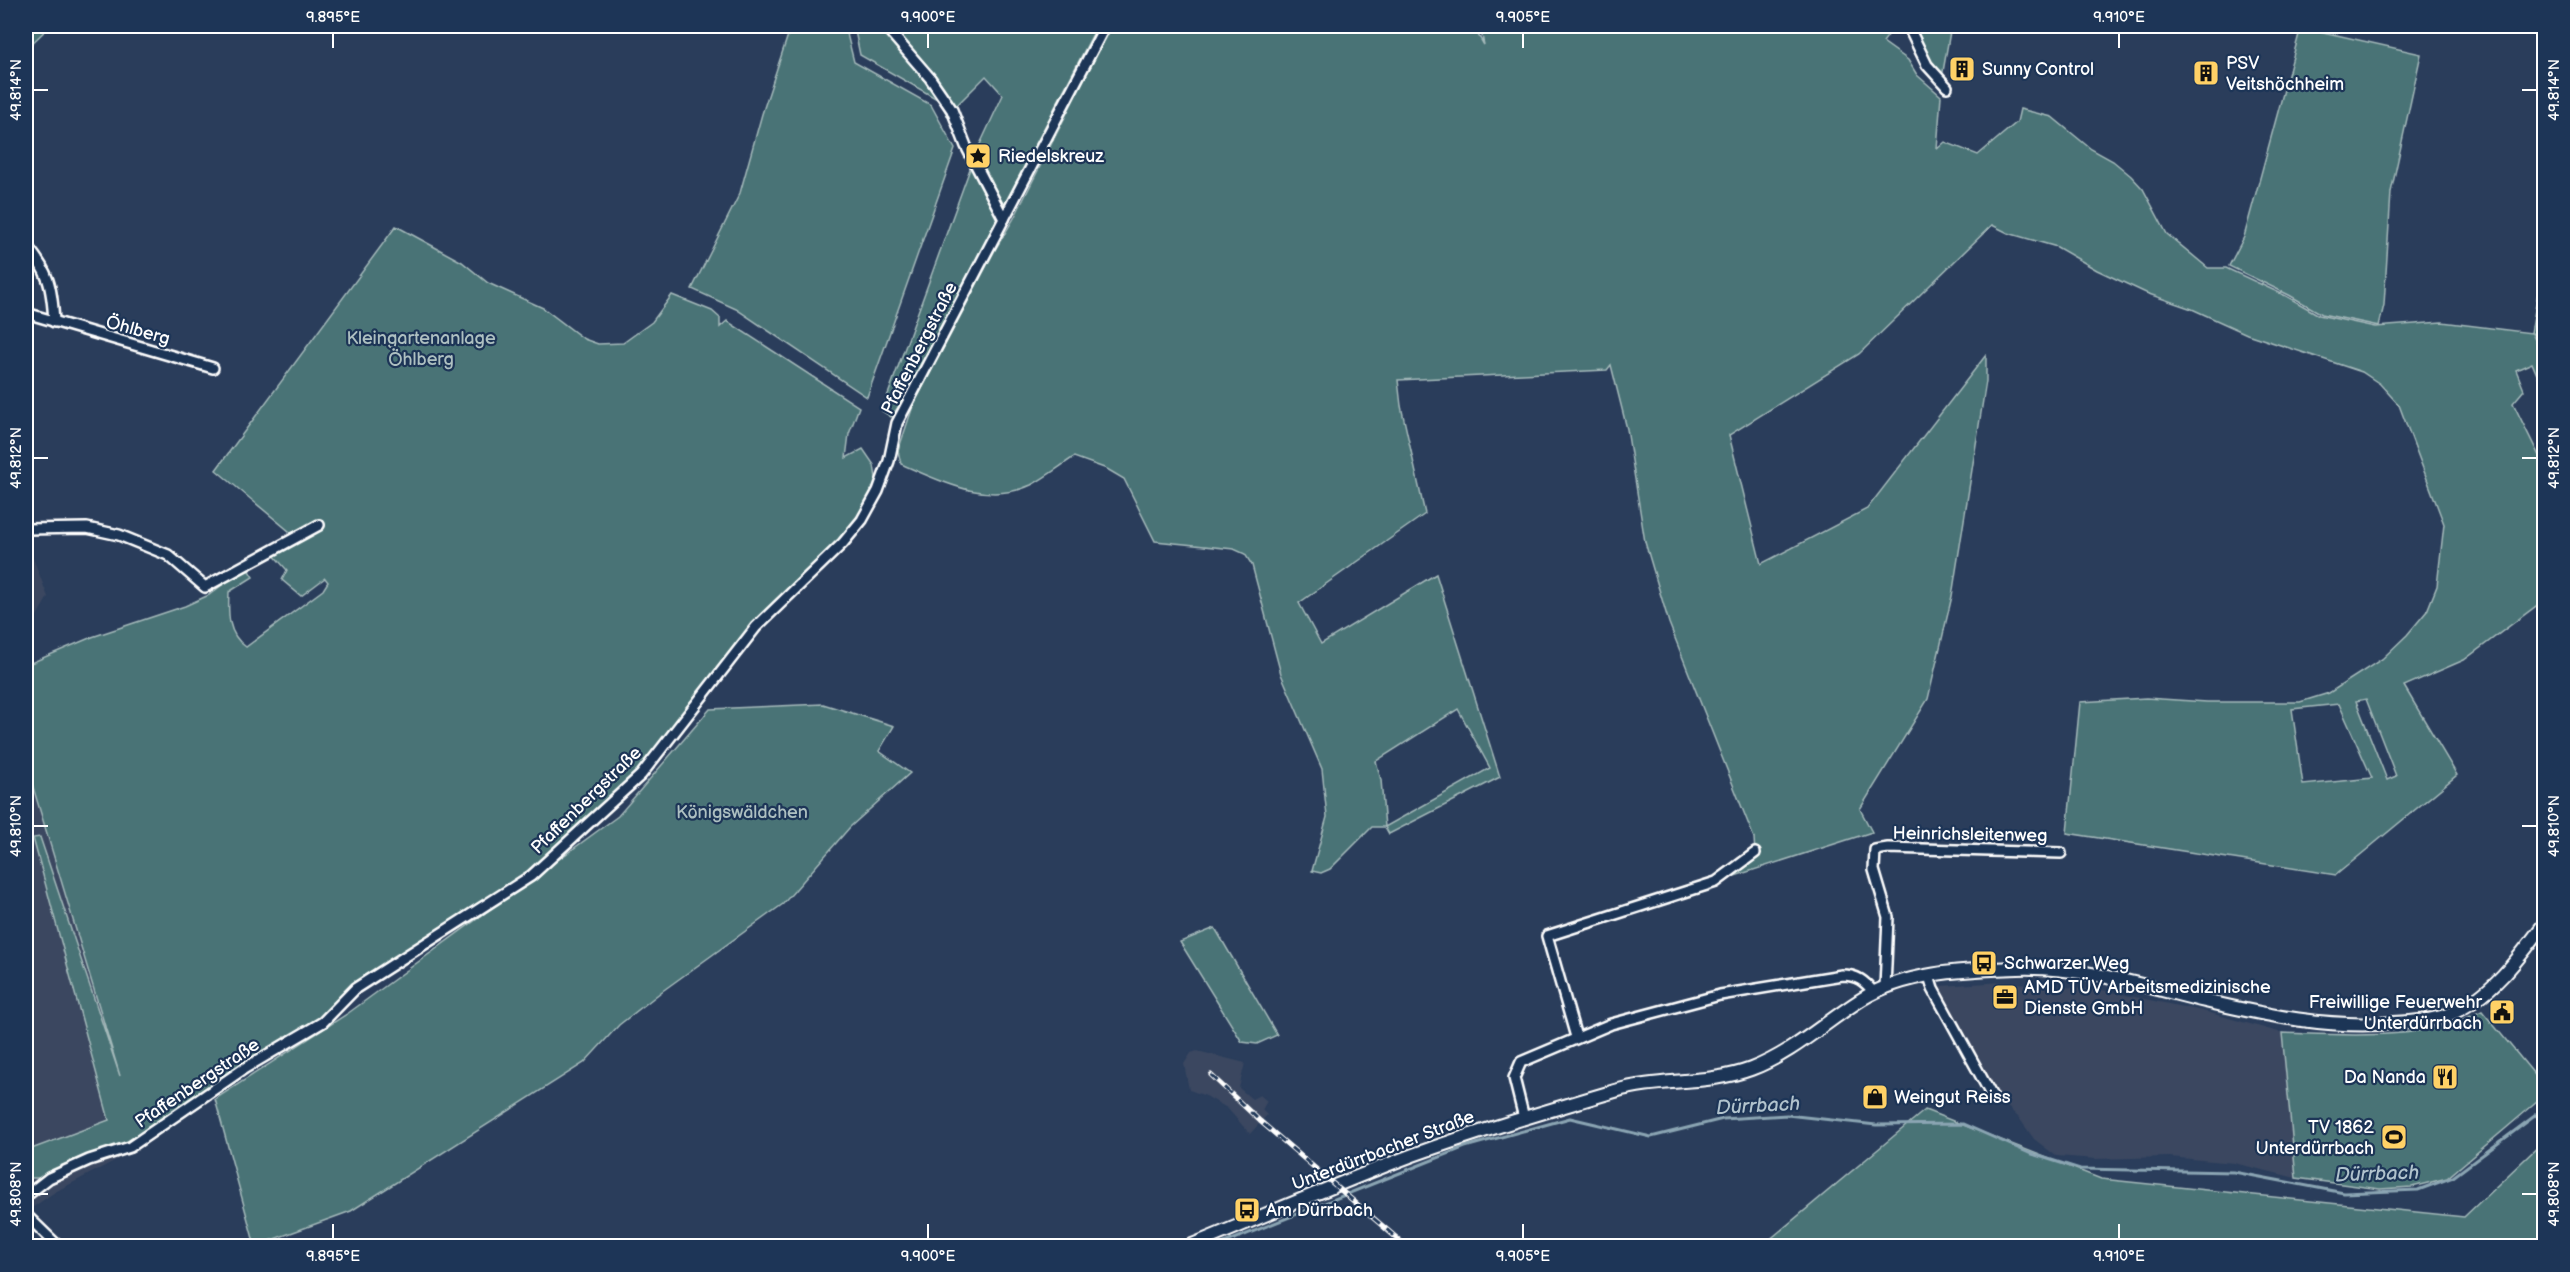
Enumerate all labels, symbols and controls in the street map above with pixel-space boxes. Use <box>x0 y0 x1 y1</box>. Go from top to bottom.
text: 9.895°E <box>306 8 360 27</box>
text: 9.900°E <box>901 8 955 27</box>
text: 9.905°E <box>1496 8 1550 27</box>
text: 9.910°E <box>2093 8 2145 27</box>
place label: PSV Veitshöchheim <box>2226 53 2344 95</box>
building icon: Sunny Control <box>1947 54 1977 84</box>
building icon: PSV Veitshöchheim <box>2191 58 2221 88</box>
text: 49.814°N <box>7 59 26 121</box>
place label: Sunny Control <box>1982 59 2094 80</box>
text: 49.814°N <box>2545 59 2564 121</box>
place icon: Riedelskreuz <box>963 141 993 171</box>
place label: Riedelskreuz <box>998 146 1104 167</box>
street label: Pfaffenbergstraße <box>877 278 962 418</box>
street label: Öhlberg <box>103 310 173 350</box>
park label: Kleingartenanlage Öhlberg <box>346 328 496 370</box>
text: 49.812°N <box>7 427 26 489</box>
text: 49.812°N <box>2545 427 2564 489</box>
street label: Pfaffenbergstraße <box>527 742 646 858</box>
text: 49.810°N <box>7 795 26 857</box>
text: 49.810°N <box>2545 795 2564 857</box>
park label: Königswäldchen <box>676 802 808 823</box>
street label: Heinrichsleitenweg <box>1892 823 2048 846</box>
bus stop icon: Schwarzer Weg <box>1969 948 1999 978</box>
place label: Schwarzer Weg <box>2004 953 2129 974</box>
place label: AMD TÜV Arbeitsmedizinische Dienste GmbH <box>2024 976 2271 1019</box>
office icon: AMD TÜV Arbeitsmedizinische Dienste GmbH <box>1990 982 2020 1012</box>
place label: Freiwillige Feuerwehr Unterdürrbach <box>2309 992 2483 1034</box>
public building icon: Freiwillige Feuerwehr Unterdürrbach <box>2487 997 2517 1027</box>
street label: Pfaffenbergstraße <box>131 1034 264 1133</box>
restaurant icon: Da Nanda <box>2430 1062 2460 1092</box>
place label: Da Nanda <box>2344 1067 2426 1088</box>
shop icon: Weingut Reiss <box>1860 1082 1890 1112</box>
place label: Weingut Reiss <box>1894 1087 2011 1108</box>
water label: Dürrbach <box>1715 1092 1801 1120</box>
street label: Unterdürrbacher Straße <box>1289 1106 1478 1195</box>
place label: TV 1862 Unterdürrbach <box>2256 1117 2374 1159</box>
sports icon: TV 1862 Unterdürrbach <box>2379 1122 2409 1152</box>
text: 49.808°N <box>7 1161 26 1227</box>
water label: Dürrbach <box>2335 1161 2420 1187</box>
text: 49.808°N <box>2545 1161 2564 1227</box>
bus stop icon: Am Dürrbach <box>1232 1195 1262 1225</box>
place label: Am Dürrbach <box>1266 1200 1373 1221</box>
text: 9.895°E <box>306 1247 360 1266</box>
text: 9.900°E <box>901 1247 955 1266</box>
text: 9.905°E <box>1496 1247 1550 1266</box>
text: 9.910°E <box>2093 1247 2145 1266</box>

